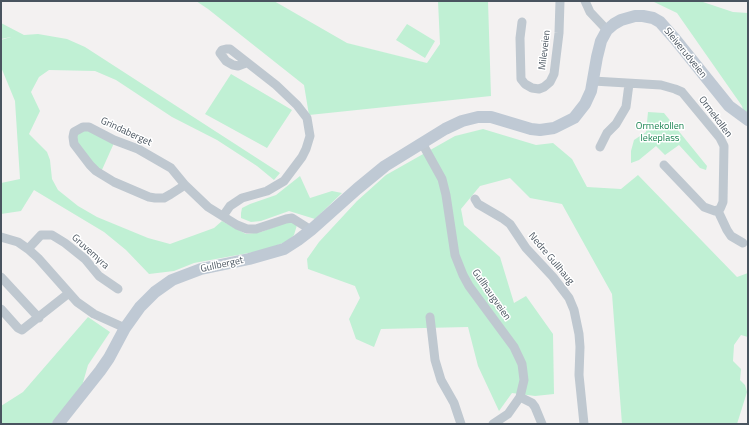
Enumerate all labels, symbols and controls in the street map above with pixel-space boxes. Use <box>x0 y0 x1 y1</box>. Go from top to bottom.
street label: Sleiverudveien <box>661 25 709 81</box>
street label: Mileveien <box>537 29 553 71</box>
street label: Ormekollen <box>696 94 734 140</box>
street label: Grindaberget <box>99 115 153 149</box>
park label: Ormekollen lekeplass <box>636 121 684 144</box>
street label: Nedre Gullhaug <box>526 230 576 288</box>
street label: Gruvemyra <box>69 232 111 272</box>
street label: Gullberget <box>199 255 245 275</box>
street label: Gullhaugveien <box>469 267 513 323</box>

